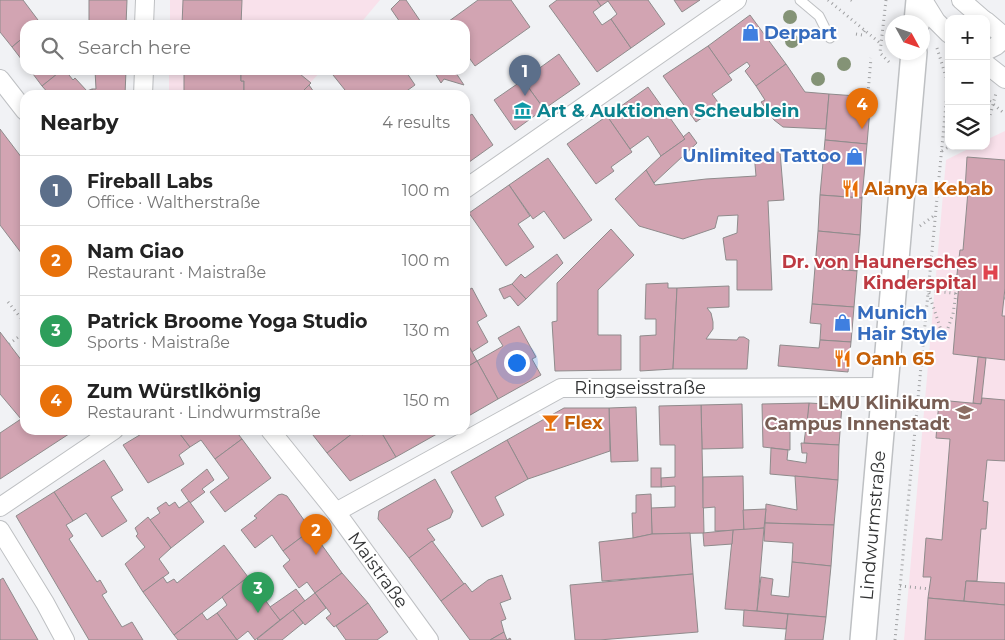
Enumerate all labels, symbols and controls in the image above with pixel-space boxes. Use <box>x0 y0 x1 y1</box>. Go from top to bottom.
north arrow <box>885 15 930 60</box>
map controls <box>945 15 990 150</box>
button: + <box>945 15 990 60</box>
search box <box>20 20 470 75</box>
place label: Derpart <box>764 22 837 44</box>
shop icon: Derpart <box>740 23 760 43</box>
icon: search <box>38 34 66 62</box>
text: Search here <box>78 36 191 59</box>
pin: 1 <box>509 55 541 96</box>
button: − <box>945 60 990 105</box>
pin: 4 <box>846 88 878 129</box>
place label: Art & Auktionen Scheublein <box>536 100 799 122</box>
museum icon: Art & Auktionen Scheublein <box>513 101 533 121</box>
button: layers <box>945 105 990 150</box>
text: Nearby <box>40 110 119 135</box>
text: 4 results <box>382 113 450 132</box>
place label: Unlimited Tattoo <box>682 145 841 167</box>
shop icon: Unlimited Tattoo <box>845 146 865 166</box>
text: Fireball Labs <box>87 170 213 193</box>
place label: Alanya Kebab <box>863 178 993 200</box>
restaurant icon: Alanya Kebab <box>840 179 860 199</box>
text: 1 <box>53 181 59 200</box>
text: 100 m <box>402 181 450 200</box>
text: Office · Waltherstraße <box>87 193 260 212</box>
text: Nam Giao <box>87 240 184 263</box>
text: 2 <box>51 251 61 270</box>
text: 100 m <box>402 251 450 270</box>
place label: Dr. von Haunersches Kinderspital <box>782 251 977 294</box>
hospital icon: Dr. von Haunersches Kinderspital <box>981 262 1001 282</box>
text: Restaurant · Maistraße <box>87 263 266 282</box>
place label: Munich Hair Style <box>857 302 947 345</box>
text: Patrick Broome Yoga Studio <box>87 310 368 333</box>
shop icon: Munich Hair Style <box>833 313 853 333</box>
text: 3 <box>51 321 61 340</box>
text: 130 m <box>403 321 450 340</box>
text: Sports · Maistraße <box>87 333 230 352</box>
place label: Oanh 65 <box>856 348 935 370</box>
restaurant icon: Oanh 65 <box>832 349 852 369</box>
your location <box>504 350 530 376</box>
street label: Ringseisstraße <box>574 377 706 399</box>
text: Zum Würstlkönig <box>87 380 261 403</box>
text: 4 <box>50 391 62 410</box>
text: 150 m <box>403 391 450 410</box>
place label: LMU Klinikum Campus Innenstadt <box>764 392 950 435</box>
text: Restaurant · Lindwurmstraße <box>87 403 321 422</box>
school or university icon: LMU Klinikum Campus Innenstadt <box>954 403 974 423</box>
place label: Flex <box>564 412 603 434</box>
bar icon: Flex <box>540 413 560 433</box>
street label: Lindwurmstraße <box>855 450 890 601</box>
pin: 2 <box>300 514 332 555</box>
street label: Maistraße <box>343 528 413 612</box>
pin: 3 <box>242 572 274 613</box>

